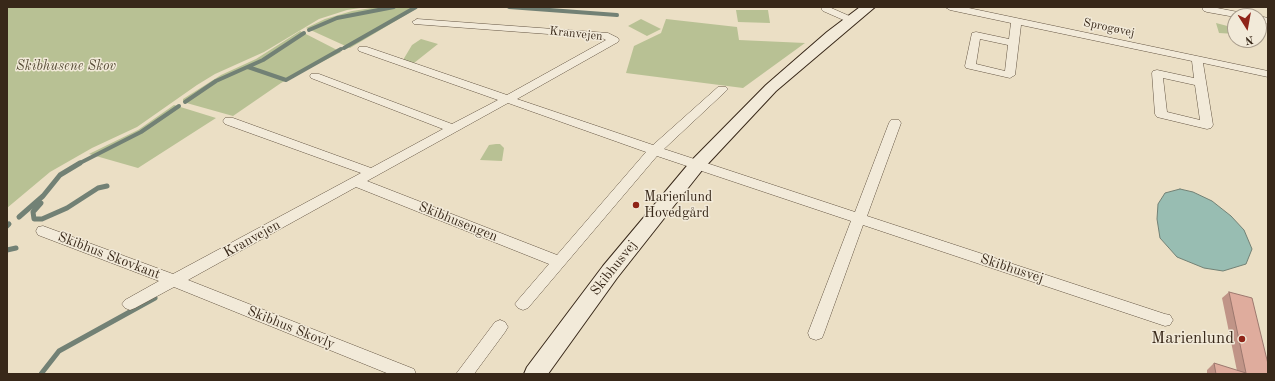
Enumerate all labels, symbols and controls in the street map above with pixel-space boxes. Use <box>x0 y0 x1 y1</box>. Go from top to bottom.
north arrow <box>1227 8 1267 48</box>
street label: Sprogøvej <box>1082 16 1136 40</box>
street label: Kranvejen <box>549 24 603 44</box>
text: N <box>1244 33 1254 45</box>
park label: Skibhusene Skov <box>16 58 116 74</box>
place label: Marienlund Hovedgård <box>644 189 712 222</box>
street label: Skibhusengen <box>416 199 500 245</box>
marker: Marienlund Hovedgård <box>631 200 641 210</box>
street label: Kranvejen <box>221 217 283 261</box>
street label: Skibhus Skovkant <box>55 229 163 283</box>
street label: Skibhusvej <box>587 237 641 299</box>
street label: Skibhusvej <box>978 251 1046 287</box>
street label: Skibhus Skovly <box>245 303 337 353</box>
place label: Marienlund <box>1151 329 1234 349</box>
marker: Marienlund <box>1237 334 1247 344</box>

